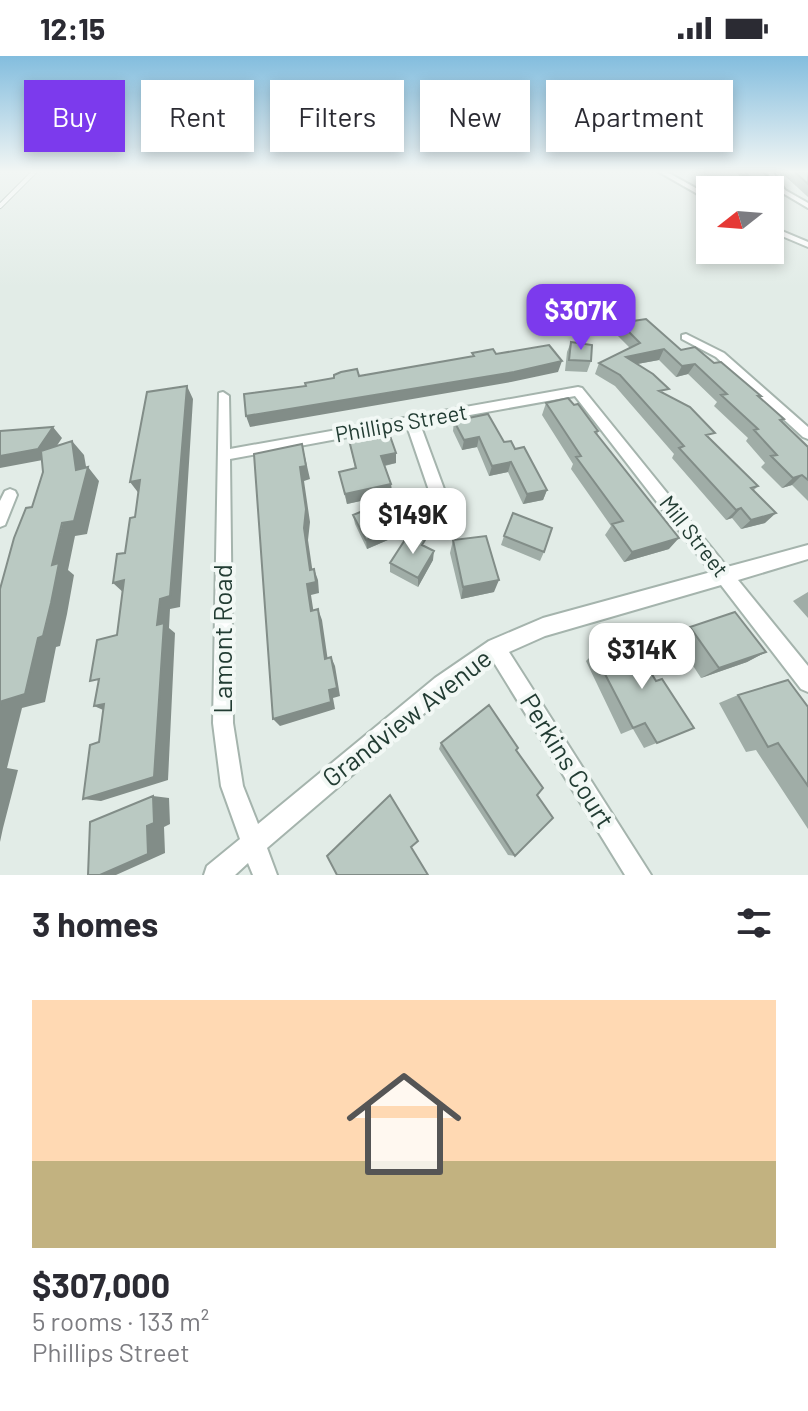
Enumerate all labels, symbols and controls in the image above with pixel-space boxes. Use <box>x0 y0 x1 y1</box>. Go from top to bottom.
text: 12:15 <box>40 10 105 46</box>
chip: Buy <box>24 80 125 152</box>
chip: Rent <box>141 80 254 152</box>
chip: Filters <box>270 80 404 152</box>
chip: New <box>420 80 530 152</box>
chip: Apartment <box>546 80 733 152</box>
north arrow <box>696 176 784 264</box>
map controls <box>696 176 784 264</box>
pin: $307K <box>525 284 637 352</box>
text: $307K <box>545 294 617 325</box>
street label: Phillips Street <box>333 398 469 446</box>
pin: $149K <box>357 488 469 556</box>
street label: Mill Street <box>655 490 735 581</box>
text: $149K <box>378 498 448 529</box>
street label: Lamont Road <box>206 564 237 714</box>
pin: $314K <box>586 623 698 691</box>
text: $314K <box>607 633 677 664</box>
street label: Grandview Avenue <box>315 641 497 792</box>
street label: Perkins Court <box>515 687 622 833</box>
icon: filters <box>732 901 776 945</box>
text: 3 homes <box>32 903 158 944</box>
icon: home <box>332 1052 476 1196</box>
text: $307,000 <box>32 1264 170 1305</box>
text: 5 rooms · 133 m² <box>32 1305 209 1336</box>
text: Phillips Street <box>32 1336 190 1367</box>

